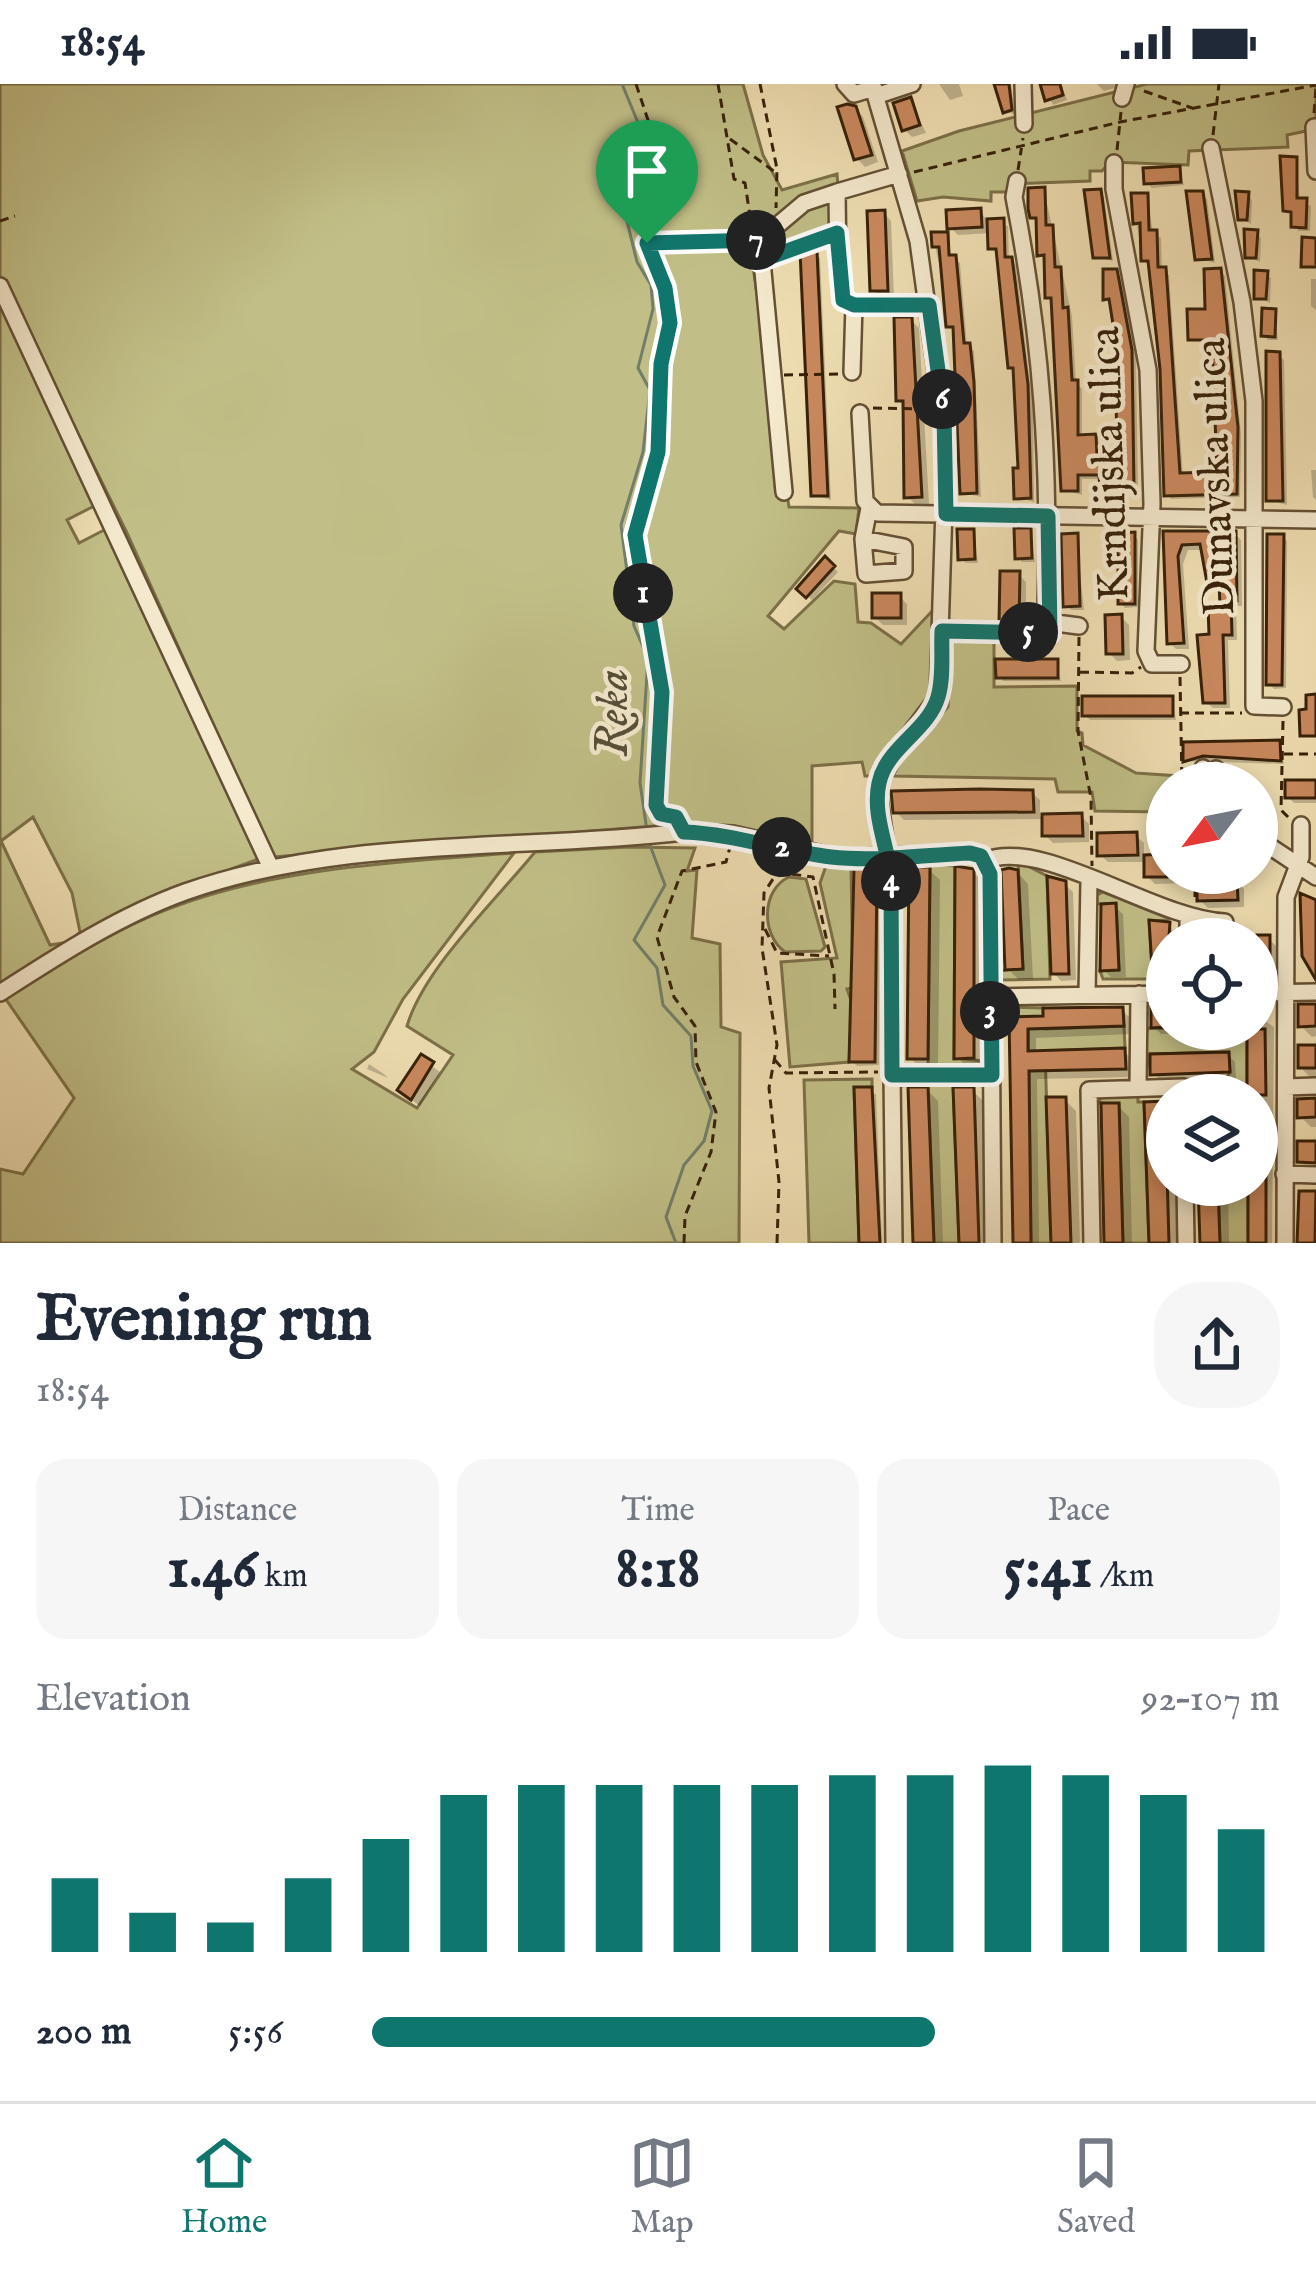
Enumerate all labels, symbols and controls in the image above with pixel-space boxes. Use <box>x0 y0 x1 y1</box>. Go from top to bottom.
text: 18:54 <box>60 14 144 71</box>
pin <box>596 120 698 243</box>
icon: arrive <box>614 138 680 204</box>
pin: 7 <box>726 210 786 270</box>
text: 7 <box>748 219 764 261</box>
street label: Krndijska ulica <box>1077 325 1144 602</box>
street label: Dunavska ulica <box>1183 337 1250 617</box>
pin: 6 <box>912 369 972 429</box>
text: 6 <box>935 378 949 420</box>
pin: 1 <box>613 563 673 623</box>
text: 1 <box>637 572 649 614</box>
pin: 5 <box>998 602 1058 662</box>
text: 5 <box>1022 611 1034 653</box>
water label: Reka <box>584 669 644 757</box>
north arrow <box>1146 762 1278 894</box>
map controls <box>1146 762 1278 1206</box>
pin: 2 <box>752 817 812 877</box>
text: 2 <box>774 826 790 868</box>
pin: 4 <box>861 851 921 911</box>
text: 4 <box>883 860 899 902</box>
button: locate <box>1146 918 1278 1050</box>
pin: 3 <box>960 981 1020 1041</box>
text: 3 <box>984 990 996 1032</box>
button: layers <box>1146 1074 1278 1206</box>
text: Evening run <box>36 1279 372 1363</box>
button: share <box>1154 1282 1280 1408</box>
text: 18:54 <box>36 1366 109 1415</box>
text: Distance <box>178 1490 297 1532</box>
text: Time <box>621 1490 695 1532</box>
text: Pace <box>1047 1490 1110 1532</box>
text: 1.46 <box>167 1532 257 1608</box>
text: 8:18 <box>615 1532 701 1608</box>
text: 5:41 <box>1003 1532 1093 1608</box>
text: km <box>257 1556 308 1598</box>
text: /km <box>1093 1556 1154 1598</box>
text: Elevation <box>36 1675 191 1724</box>
text: 92–107 m <box>1141 1675 1280 1724</box>
text: 200 m <box>36 2008 131 2057</box>
text: 5:56 <box>228 2008 283 2057</box>
tab: Home <box>181 2130 267 2244</box>
tab: Map <box>629 2130 695 2244</box>
tab: Saved <box>1057 2130 1135 2244</box>

